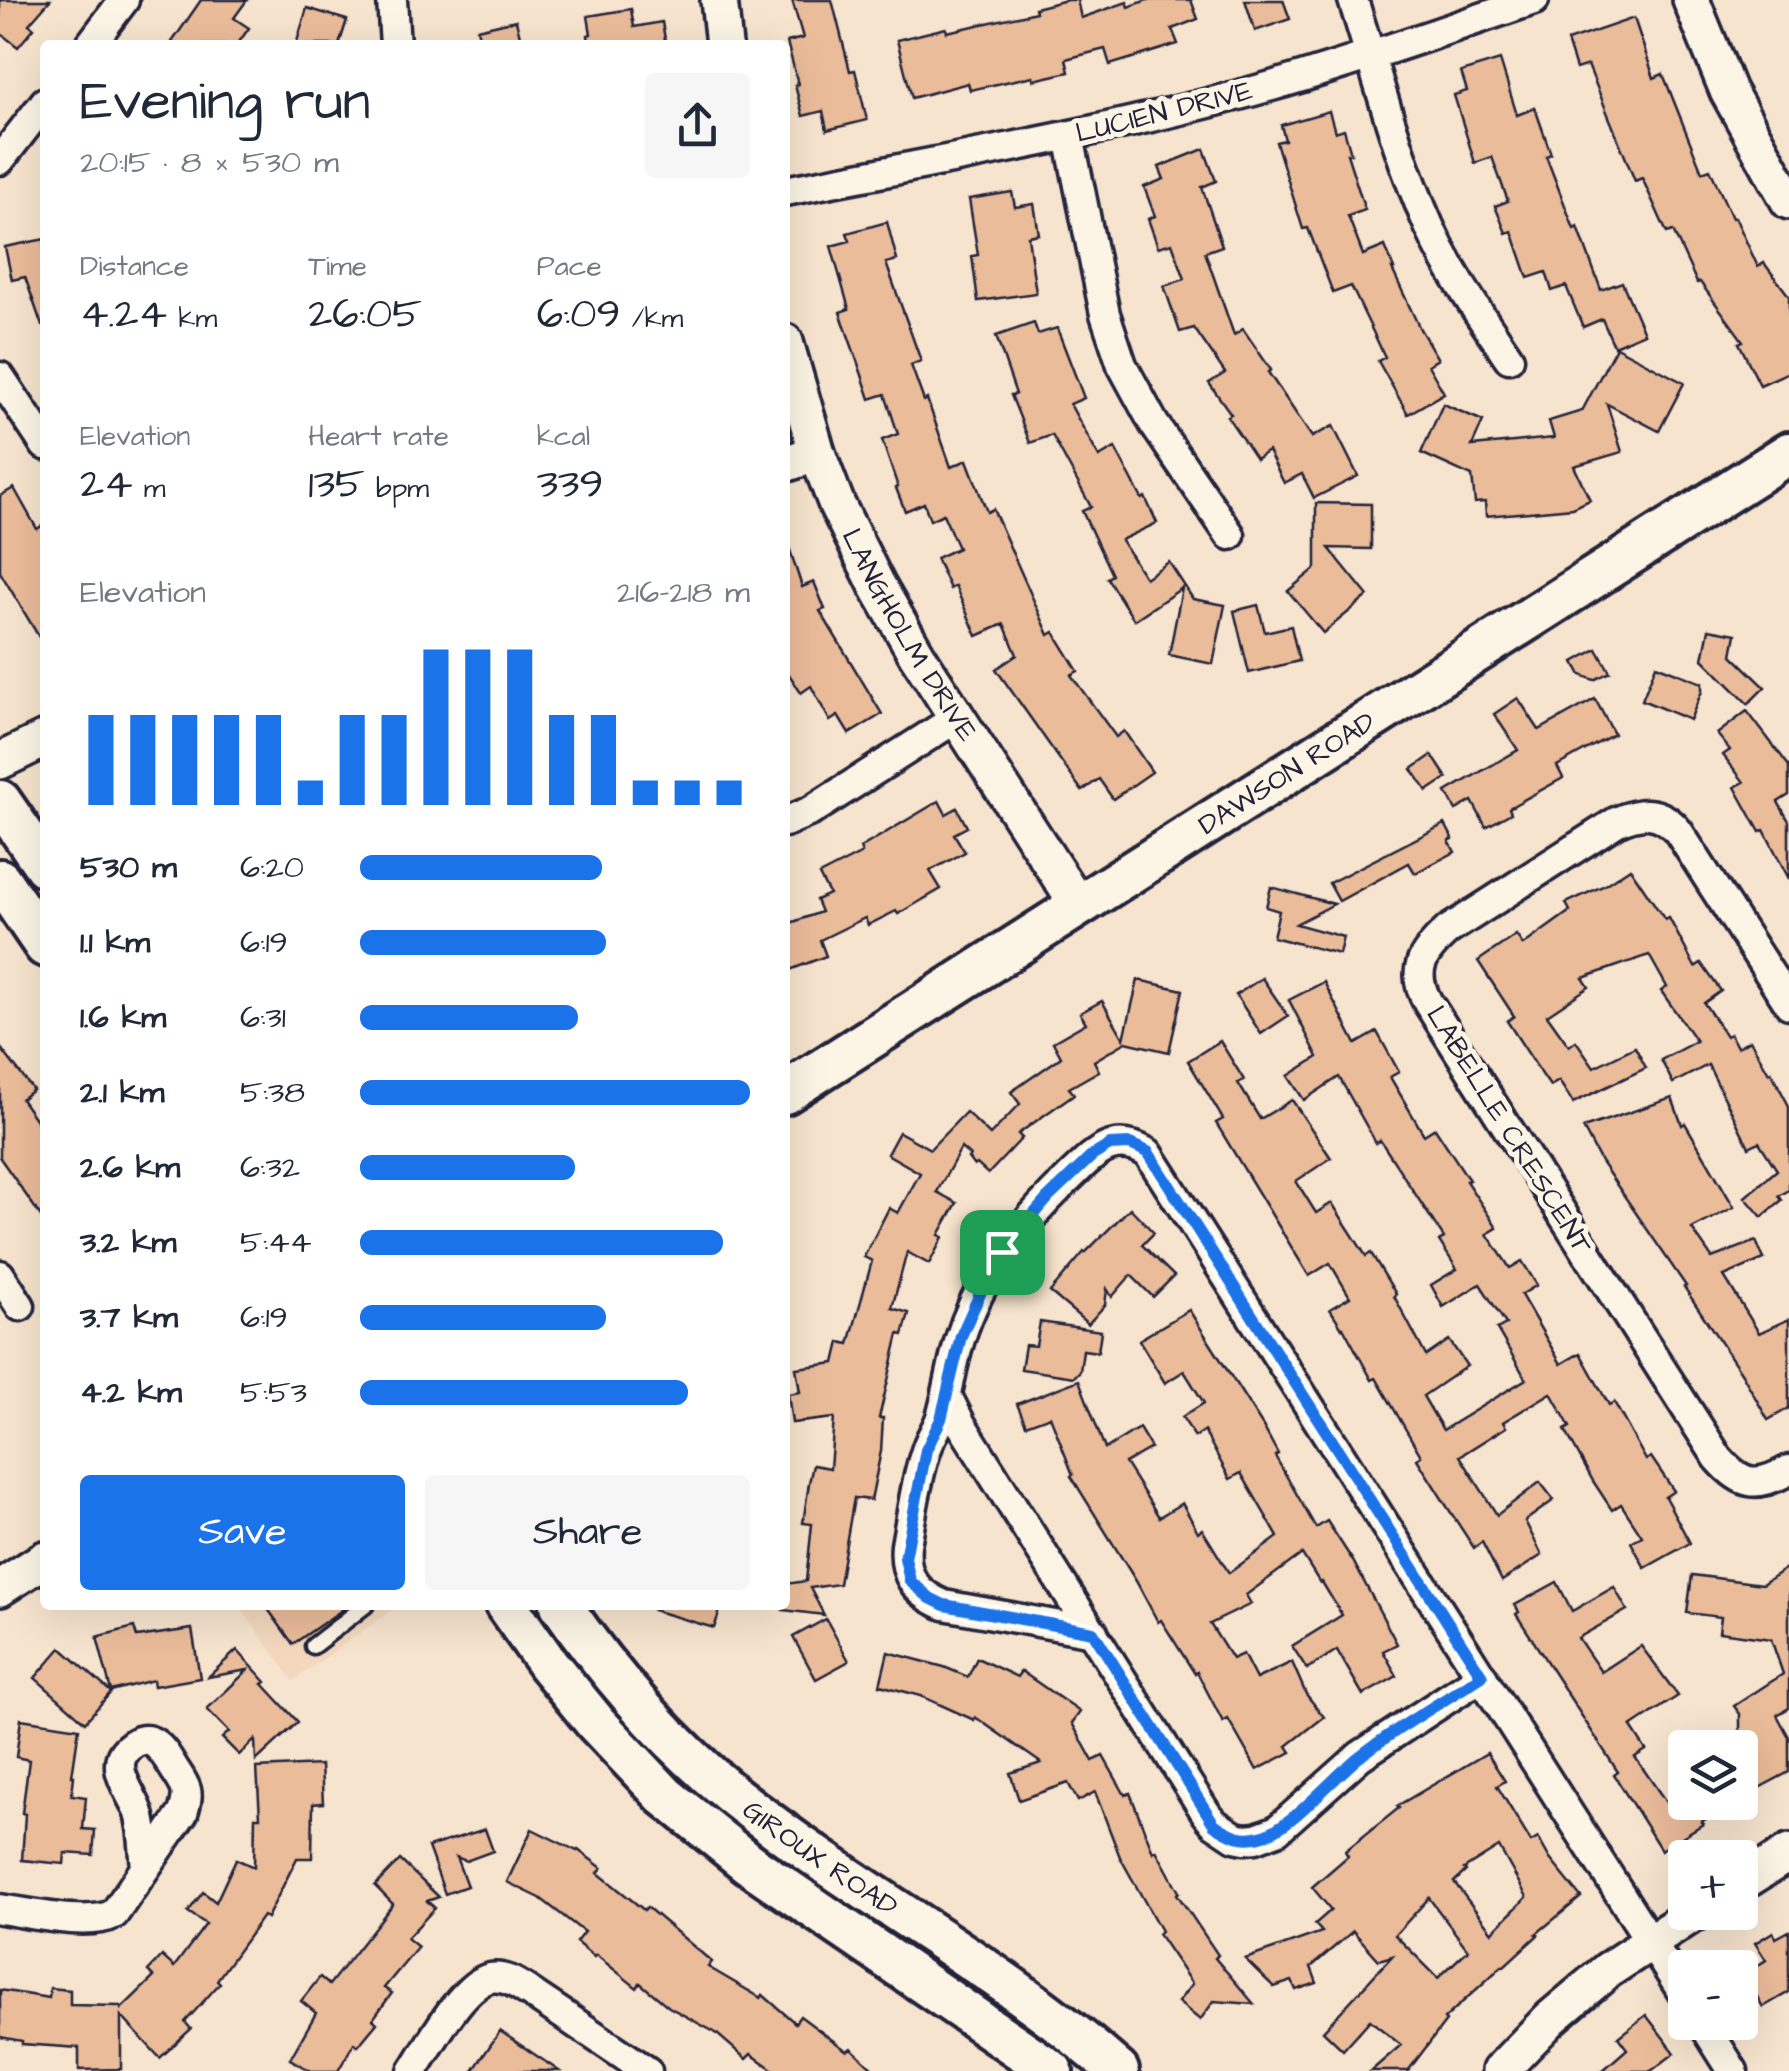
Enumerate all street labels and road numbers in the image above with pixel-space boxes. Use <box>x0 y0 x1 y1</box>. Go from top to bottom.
street label: LUCIEN DRIVE <box>1071 71 1257 153</box>
street label: LANGHOLM DRIVE <box>832 522 987 749</box>
street label: DAWSON ROAD <box>1191 702 1383 844</box>
street label: LABELLE CRESCENT <box>1417 998 1602 1262</box>
street label: GIROUX ROAD <box>735 1790 906 1926</box>

